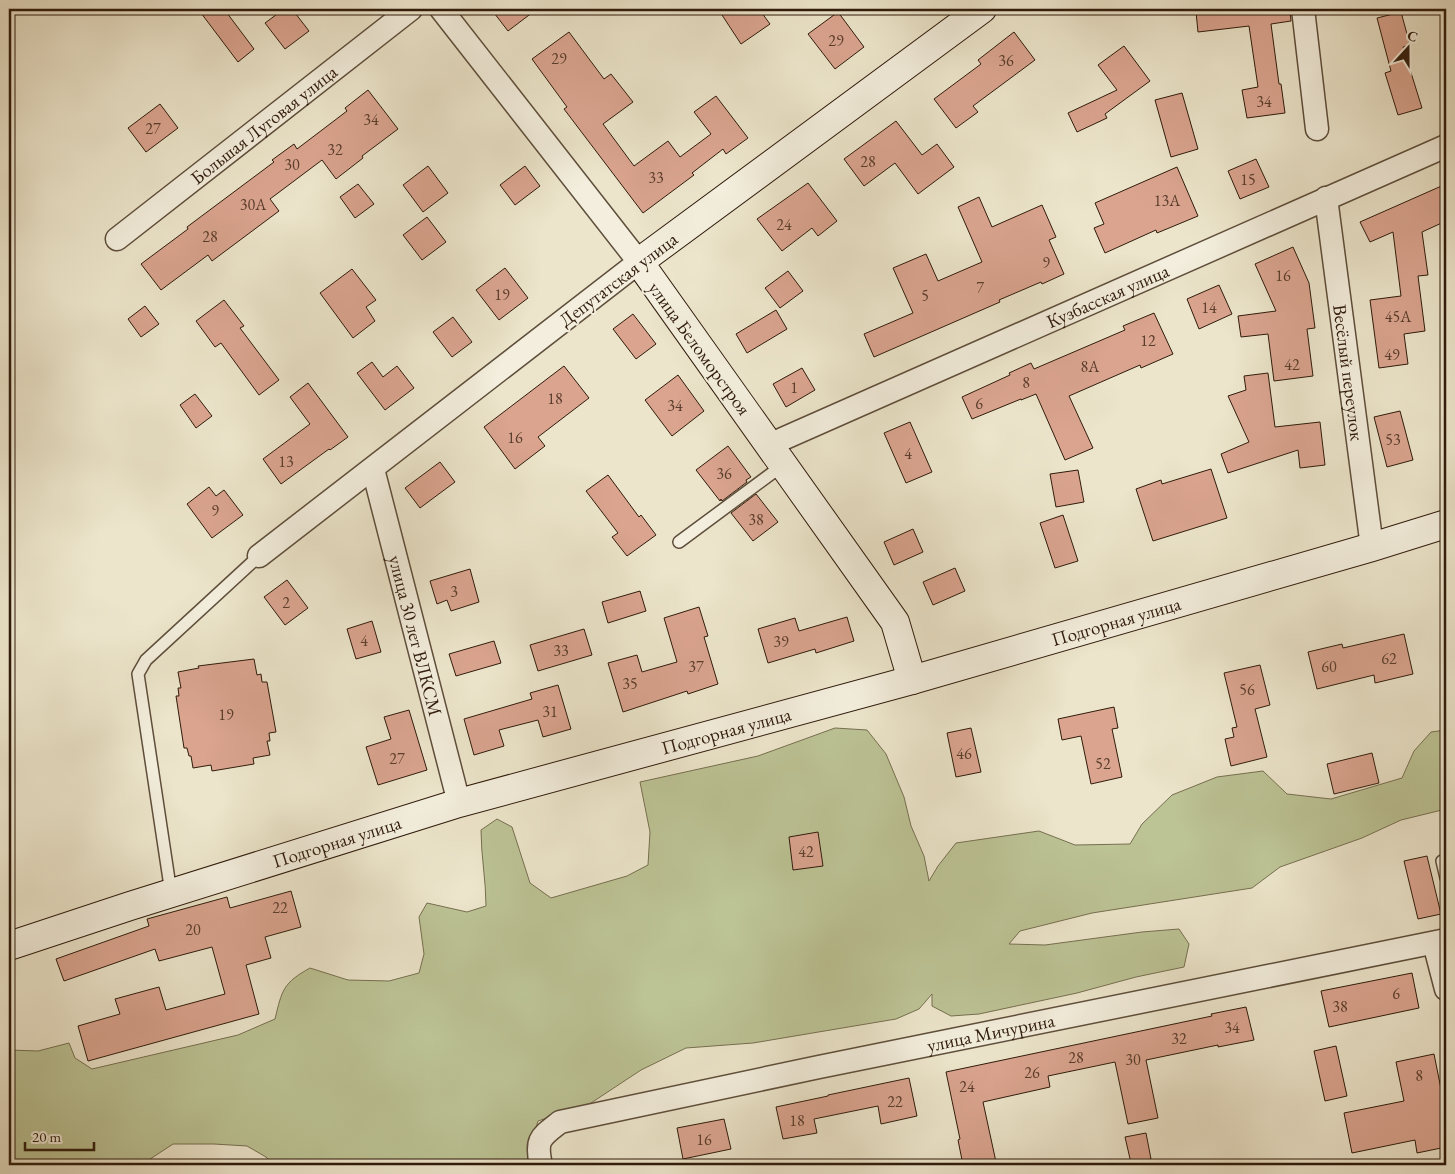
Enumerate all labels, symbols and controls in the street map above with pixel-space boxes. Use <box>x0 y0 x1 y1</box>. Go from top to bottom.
north arrow <box>1382 22 1432 72</box>
text: С <box>1405 26 1421 46</box>
house number: 29 <box>828 30 844 51</box>
house number: 29 <box>551 48 567 69</box>
house number: 36 <box>998 50 1014 71</box>
street label: Большая Луговая улица <box>185 59 343 190</box>
house number: 34 <box>1256 91 1272 112</box>
house number: 34 <box>363 109 379 130</box>
house number: 27 <box>145 118 161 139</box>
house number: 32 <box>327 139 343 160</box>
house number: 28 <box>860 151 876 172</box>
house number: 30 <box>284 154 300 175</box>
house number: 33 <box>648 167 664 188</box>
house number: 15 <box>1240 169 1256 190</box>
house number: 13А <box>1154 190 1181 211</box>
house number: 30А <box>240 194 267 215</box>
house number: 24 <box>776 214 792 235</box>
house number: 28 <box>202 226 218 247</box>
street label: Депутатская улица <box>554 226 683 332</box>
house number: 9 <box>1042 252 1050 273</box>
street label: Кузбасская улица <box>1043 258 1173 334</box>
house number: 16 <box>1275 265 1291 286</box>
street label: улица Беломорстроя <box>643 277 757 420</box>
house number: 7 <box>976 277 984 298</box>
house number: 19 <box>494 284 510 305</box>
house number: 5 <box>921 285 929 306</box>
house number: 14 <box>1201 297 1217 318</box>
street label: Весёлый переулок <box>1327 303 1370 442</box>
house number: 45А <box>1385 306 1412 327</box>
house number: 12 <box>1140 330 1156 351</box>
house number: 49 <box>1384 344 1400 365</box>
house number: 42 <box>1284 354 1300 375</box>
house number: 8А <box>1081 356 1100 377</box>
house number: 8 <box>1022 372 1030 393</box>
house number: 1 <box>790 377 798 398</box>
house number: 18 <box>547 388 563 409</box>
house number: 6 <box>975 393 983 414</box>
house number: 34 <box>667 395 683 416</box>
house number: 16 <box>507 427 523 448</box>
house number: 53 <box>1385 429 1401 450</box>
house number: 4 <box>904 443 912 464</box>
house number: 13 <box>278 451 294 472</box>
house number: 36 <box>716 463 732 484</box>
house number: 9 <box>211 500 219 521</box>
house number: 38 <box>748 509 764 530</box>
street label: улица 30 лет ВЛКСМ <box>383 553 448 719</box>
house number: 3 <box>450 581 458 602</box>
street label: Подгорная улица <box>1049 591 1184 652</box>
house number: 2 <box>282 592 290 613</box>
house number: 4 <box>360 630 368 651</box>
house number: 39 <box>773 631 789 652</box>
house number: 33 <box>553 640 569 661</box>
house number: 62 <box>1381 648 1397 669</box>
house number: 37 <box>688 656 704 677</box>
house number: 60 <box>1321 656 1337 677</box>
house number: 35 <box>622 673 638 694</box>
house number: 56 <box>1239 679 1255 700</box>
house number: 31 <box>542 701 558 722</box>
street label: Подгорная улица <box>659 701 794 761</box>
house number: 19 <box>218 704 234 725</box>
house number: 46 <box>956 743 972 764</box>
house number: 27 <box>389 748 405 769</box>
house number: 52 <box>1095 753 1111 774</box>
street label: Подгорная улица <box>269 810 405 874</box>
house number: 42 <box>798 841 814 862</box>
house number: 22 <box>272 897 288 918</box>
house number: 20 <box>185 919 201 940</box>
house number: 6 <box>1392 983 1400 1004</box>
house number: 38 <box>1332 996 1348 1017</box>
street label: улица Мичурина <box>925 1007 1057 1058</box>
house number: 34 <box>1224 1017 1240 1038</box>
house number: 32 <box>1171 1028 1187 1049</box>
house number: 28 <box>1068 1047 1084 1068</box>
house number: 30 <box>1125 1049 1141 1070</box>
house number: 26 <box>1024 1062 1040 1083</box>
house number: 8 <box>1415 1065 1423 1086</box>
house number: 24 <box>959 1076 975 1097</box>
house number: 22 <box>887 1091 903 1112</box>
house number: 18 <box>789 1110 805 1131</box>
scale bar <box>25 1119 94 1151</box>
text: 20 m <box>32 1127 61 1146</box>
house number: 16 <box>696 1129 712 1150</box>

